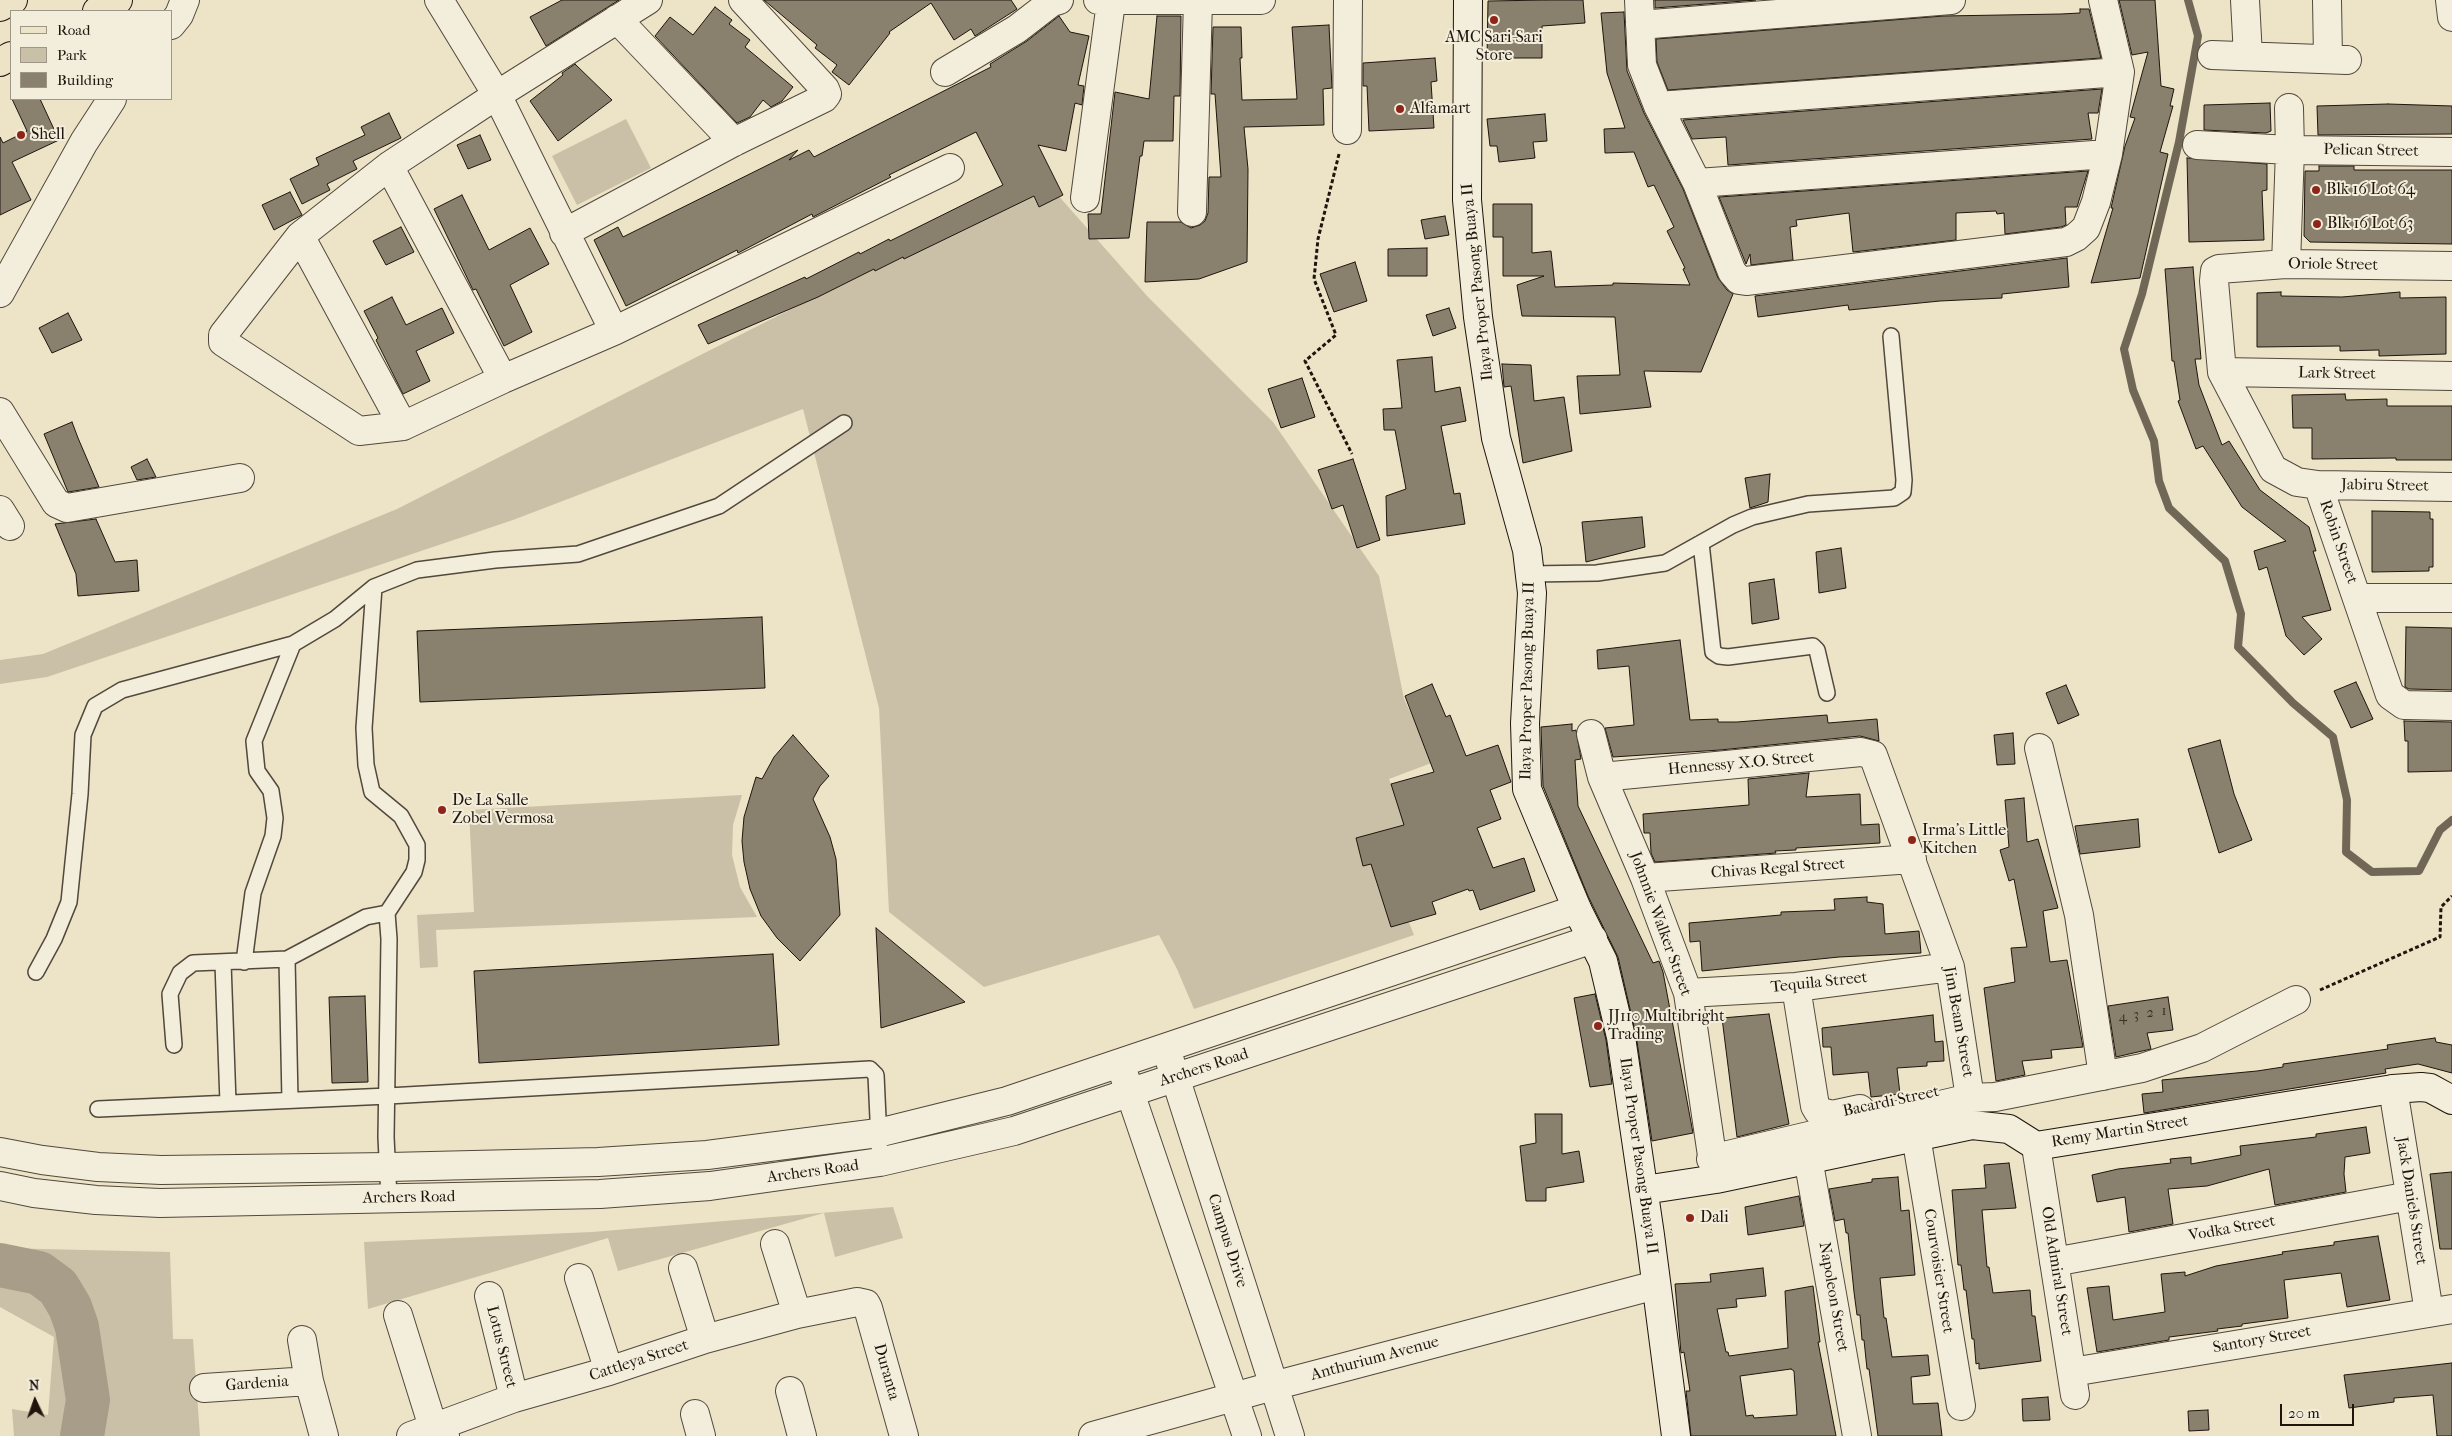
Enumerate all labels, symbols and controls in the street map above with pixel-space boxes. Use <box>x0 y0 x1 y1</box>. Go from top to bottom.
legend <box>10 10 172 100</box>
marker: AMC Sari-Sari Store <box>1488 14 1500 26</box>
text: Road <box>57 21 90 39</box>
place label: AMC Sari-Sari Store <box>1445 28 1543 66</box>
text: Park <box>57 46 87 64</box>
text: Building <box>57 71 113 89</box>
place label: Alfamart <box>1410 99 1471 119</box>
marker: Alfamart <box>1394 103 1406 115</box>
place label: Shell <box>31 125 65 145</box>
marker: Shell <box>15 129 27 141</box>
street label: Pelican Street <box>2323 141 2419 161</box>
place label: Blk 16 Lot 64 <box>2326 180 2415 200</box>
street label: Ilaya Proper Pasong Buaya II <box>1458 182 1498 382</box>
marker: Blk 16 Lot 64 <box>2310 184 2322 196</box>
place label: Blk 16 Lot 63 <box>2327 214 2413 234</box>
marker: Blk 16 Lot 63 <box>2311 218 2323 230</box>
street label: Oriole Street <box>2288 255 2378 275</box>
street label: Lark Street <box>2298 364 2376 384</box>
street label: Jabiru Street <box>2341 476 2429 496</box>
street label: Robin Street <box>2315 498 2361 586</box>
street label: Ilaya Proper Pasong Buaya II <box>1517 582 1539 780</box>
street label: Hennessy X.O. Street <box>1667 748 1815 780</box>
place label: De La Salle Zobel Vermosa <box>452 791 554 829</box>
marker: De La Salle Zobel Vermosa <box>436 804 448 816</box>
place label: Irma's Little Kitchen <box>1922 821 2006 859</box>
marker: Irma's Little Kitchen <box>1906 834 1918 846</box>
street label: Johnnie Walker Street <box>1625 849 1695 999</box>
street label: Chivas Regal Street <box>1710 855 1846 883</box>
street label: Jim Beam Street <box>1939 965 1977 1079</box>
street label: Tequila Street <box>1770 968 1868 998</box>
house number: 1 <box>2162 1004 2166 1020</box>
house number: 2 <box>2146 1006 2154 1022</box>
place label: JJ110 Multibright Trading <box>1608 1007 1725 1045</box>
house number: 3 <box>2133 1008 2139 1024</box>
house number: 4 <box>2119 1010 2127 1026</box>
marker: JJ110 Multibright Trading <box>1592 1020 1604 1032</box>
street label: Archers Road <box>1157 1045 1251 1091</box>
street label: Ilaya Proper Pasong Buaya II <box>1615 1056 1661 1256</box>
street label: Bacardi Street <box>1841 1082 1941 1122</box>
street label: Remy Martin Street <box>2050 1112 2190 1152</box>
street label: Jack Daniels Street <box>2391 1136 2431 1266</box>
street label: Archers Road <box>766 1156 860 1188</box>
street label: Archers Road <box>362 1188 456 1208</box>
street label: Campus Drive <box>1203 1192 1251 1290</box>
street label: Old Admiral Street <box>2036 1205 2076 1337</box>
street label: Courvoisier Street <box>1919 1207 1957 1335</box>
place label: Dali <box>1700 1208 1729 1228</box>
marker: Dali <box>1684 1212 1696 1224</box>
street label: Vodka Street <box>2187 1212 2277 1246</box>
street label: Napoleon Street <box>1814 1241 1852 1353</box>
street label: Lotus Street <box>482 1304 520 1390</box>
street label: Santory Street <box>2211 1322 2313 1358</box>
street label: Anthurium Avenue <box>1309 1333 1441 1385</box>
street label: Cattleya Street <box>587 1336 691 1386</box>
street label: Duranta <box>869 1342 903 1402</box>
street label: Gardenia <box>225 1372 289 1396</box>
north arrow <box>10 1376 60 1426</box>
text: N <box>28 1377 40 1394</box>
scale bar <box>2282 1394 2356 1426</box>
text: 20 m <box>2288 1404 2320 1422</box>

